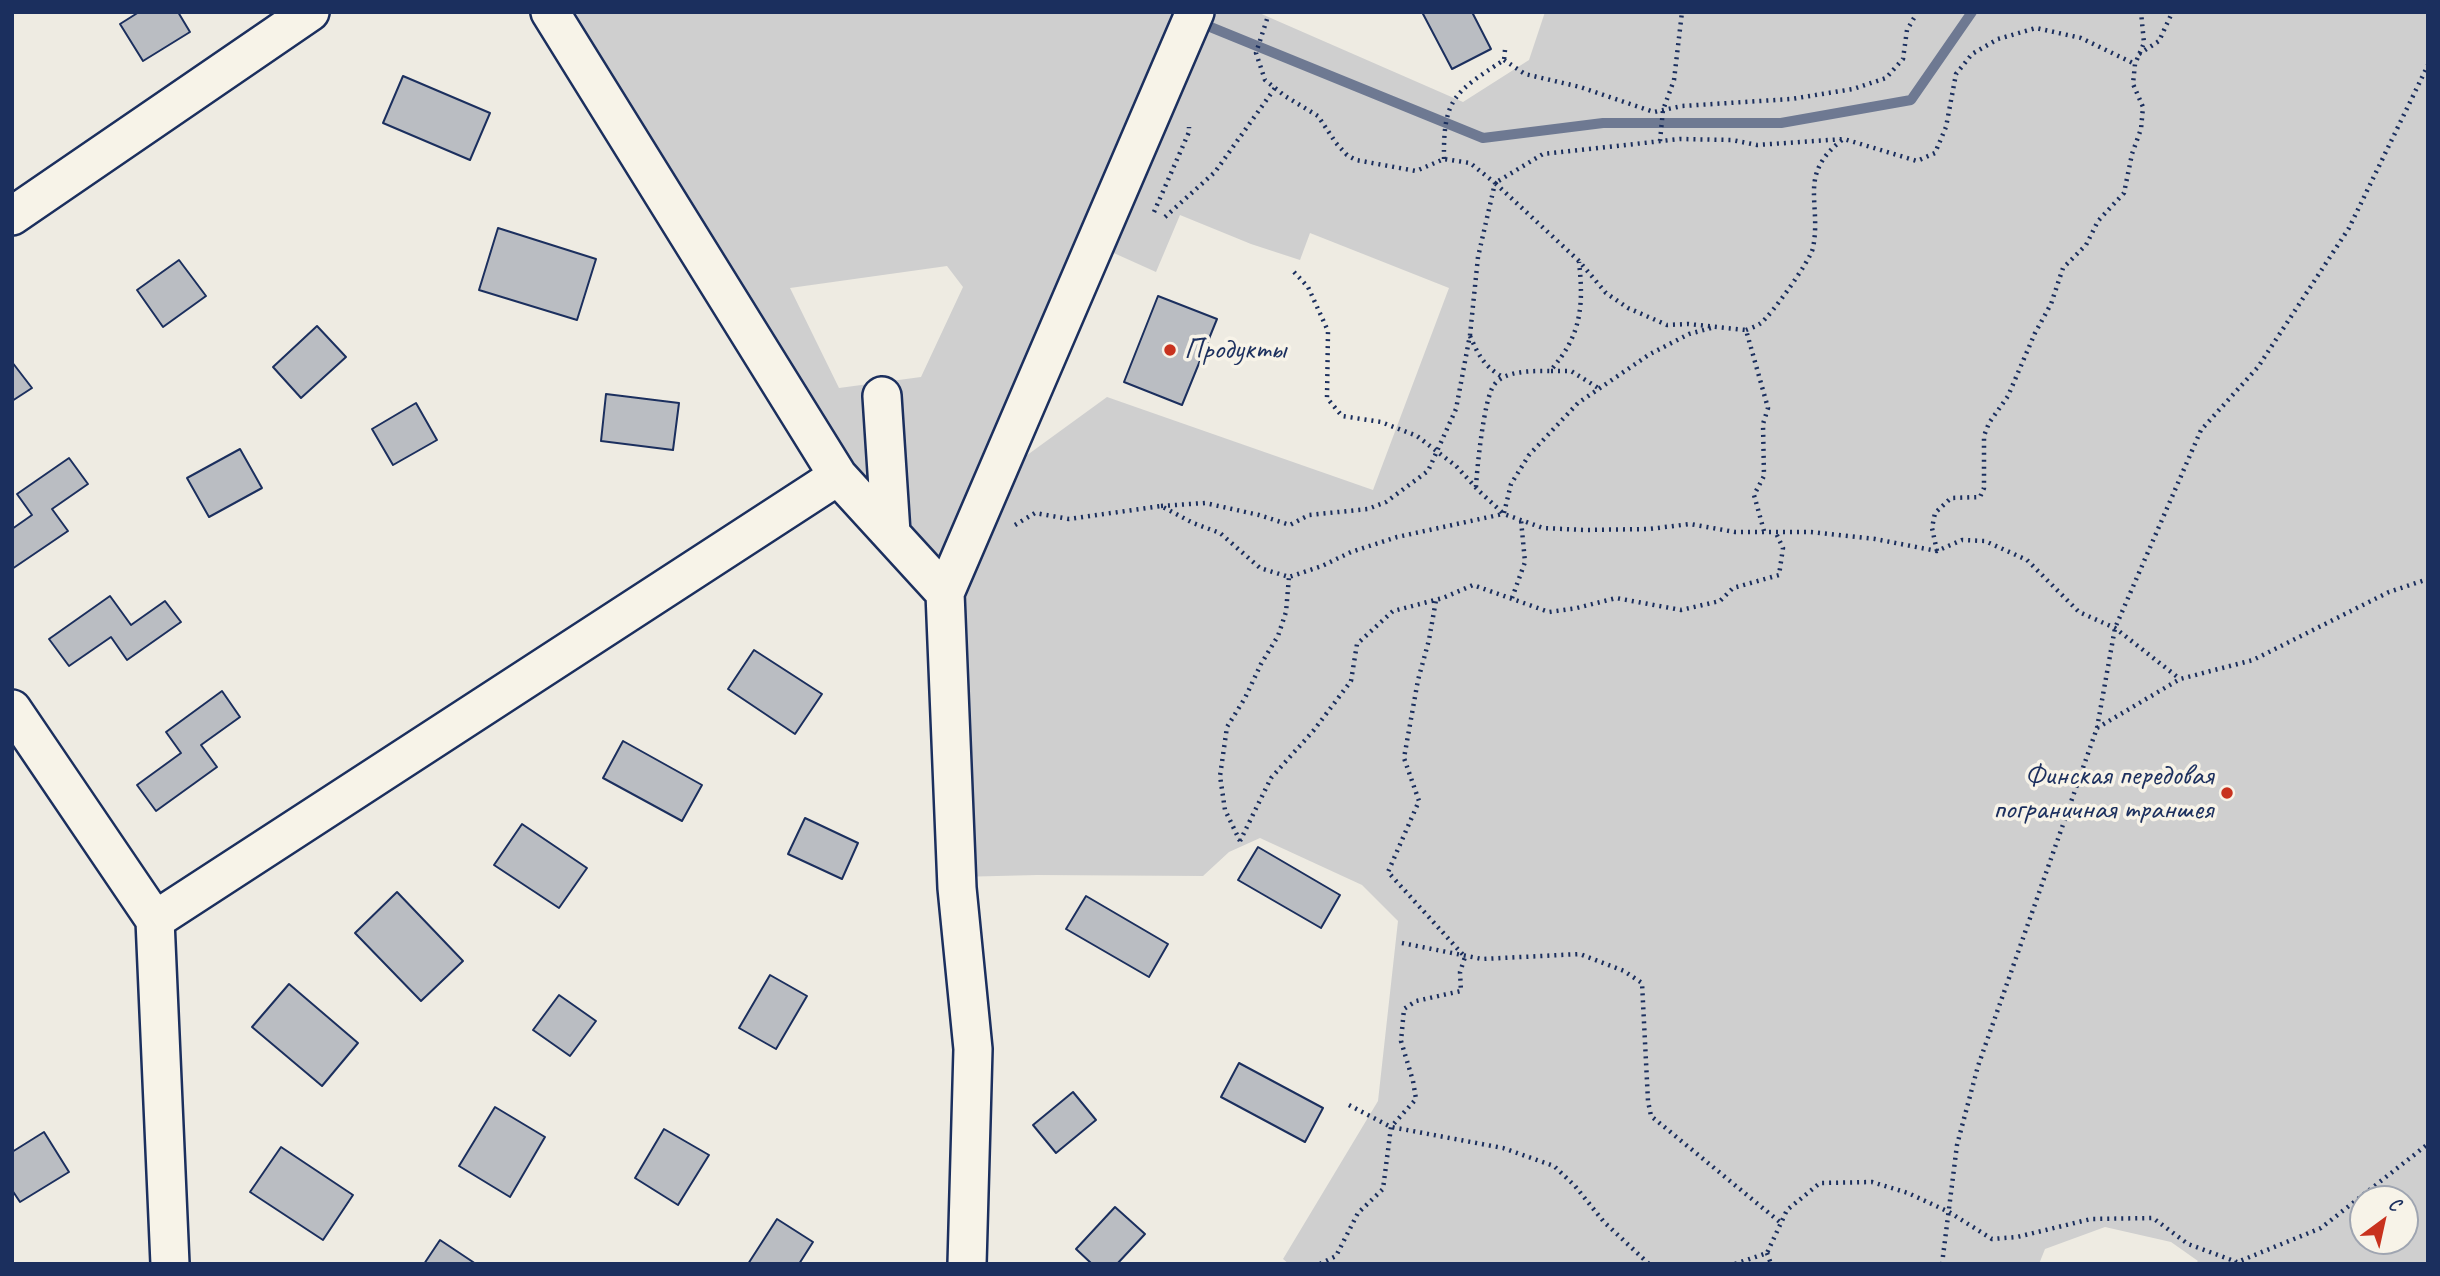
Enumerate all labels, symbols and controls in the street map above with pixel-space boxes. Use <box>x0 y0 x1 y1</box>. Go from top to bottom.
place label: Продукты <box>1184 332 1286 368</box>
marker: Продукты <box>1162 342 1178 358</box>
place label: Финская передовая пограничная траншея <box>1993 758 2213 828</box>
marker: Финская передовая пограничная траншея <box>2219 785 2235 801</box>
north arrow <box>2349 1185 2419 1255</box>
text: С <box>2384 1191 2405 1217</box>

